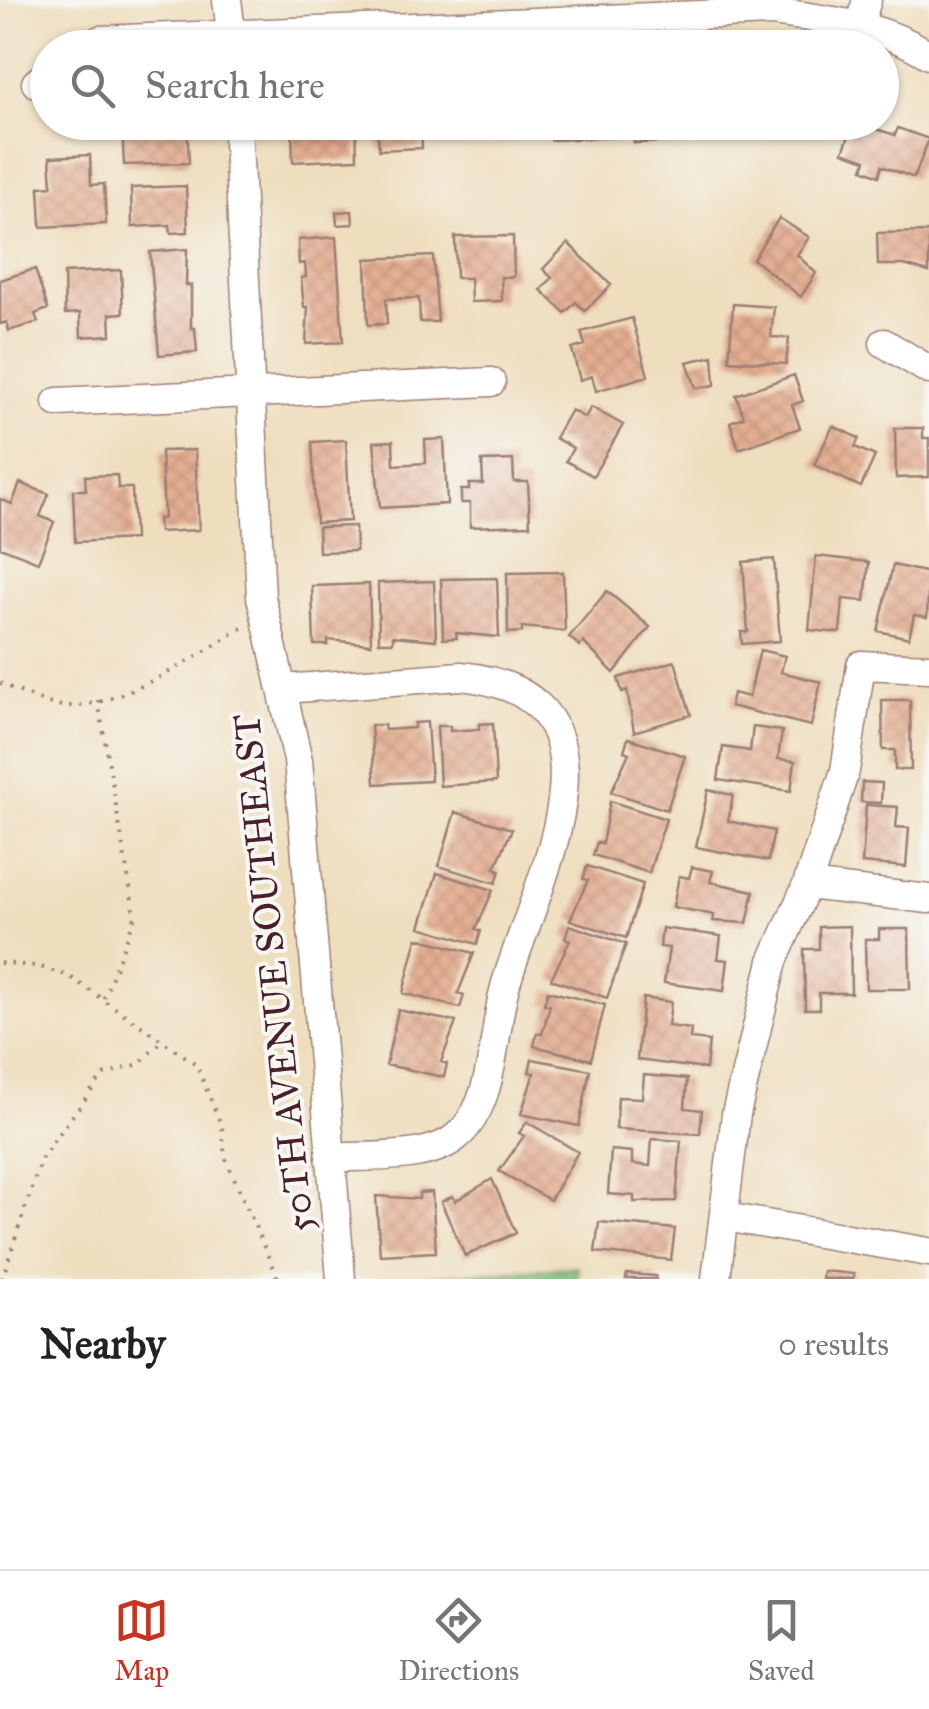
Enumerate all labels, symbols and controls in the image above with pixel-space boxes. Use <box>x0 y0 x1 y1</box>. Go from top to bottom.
search box <box>30 30 899 140</box>
icon: search <box>65 58 120 113</box>
text: Search here <box>145 62 325 108</box>
street label: 50TH AVENUE SOUTHEAST <box>223 712 323 1234</box>
text: Nearby <box>40 1318 165 1370</box>
text: 0 results <box>778 1325 889 1364</box>
tab: Map <box>114 1593 169 1688</box>
tab: Directions <box>398 1593 519 1688</box>
tab: Saved <box>748 1593 815 1688</box>

